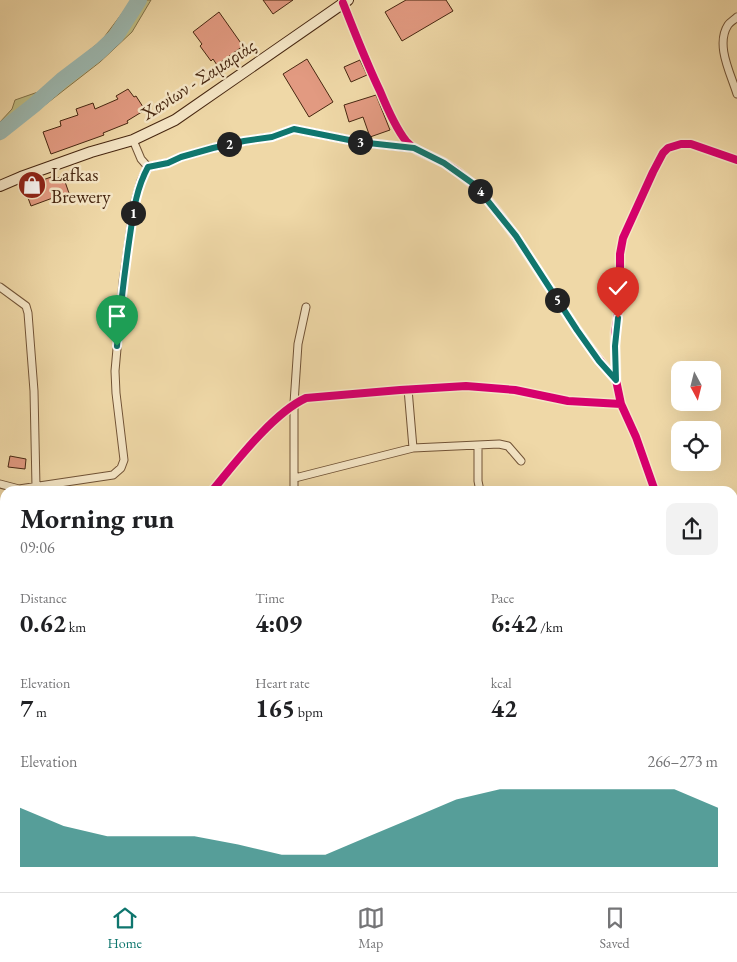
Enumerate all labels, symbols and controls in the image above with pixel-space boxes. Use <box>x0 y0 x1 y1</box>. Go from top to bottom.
street label: Χανίων - Σαμαριάς <box>135 33 260 126</box>
pin: 3 <box>348 130 372 154</box>
pin: 2 <box>216 132 242 156</box>
text: 3 <box>357 133 364 151</box>
text: 2 <box>226 135 233 153</box>
place label: Lafkas Brewery <box>51 162 111 209</box>
shop icon: Lafkas Brewery <box>17 170 47 200</box>
pin: 4 <box>468 178 492 204</box>
text: 4 <box>477 182 484 200</box>
pin: 1 <box>120 200 146 226</box>
text: 1 <box>130 204 137 222</box>
pin <box>597 267 639 318</box>
icon: check <box>604 274 632 302</box>
pin: 5 <box>544 288 570 312</box>
text: 5 <box>554 291 561 309</box>
pin <box>96 295 138 346</box>
icon: arrive <box>103 302 131 330</box>
north arrow <box>671 361 721 411</box>
map controls <box>671 361 721 471</box>
button: locate <box>671 421 721 471</box>
text: Morning run <box>20 500 174 536</box>
button: share <box>666 503 718 555</box>
text: 09:06 <box>20 537 55 558</box>
text: Distance <box>20 589 67 607</box>
text: Time <box>255 589 285 607</box>
text: Pace <box>491 589 514 607</box>
text: 0.62 <box>20 607 66 639</box>
text: 4:09 <box>255 607 302 639</box>
text: 6:42 <box>491 607 537 639</box>
text: km <box>66 618 86 636</box>
text: /km <box>537 618 563 636</box>
text: Elevation <box>20 674 70 692</box>
text: Heart rate <box>255 674 310 692</box>
text: kcal <box>491 674 512 692</box>
text: 7 <box>20 692 33 724</box>
text: 165 <box>255 692 295 724</box>
text: 42 <box>491 692 517 724</box>
text: m <box>33 703 47 721</box>
text: bpm <box>295 703 323 721</box>
text: Elevation <box>20 751 78 772</box>
text: 266–273 m <box>647 751 718 772</box>
tab: Home <box>107 904 142 952</box>
tab: Map <box>357 904 385 952</box>
tab: Saved <box>600 904 630 952</box>

